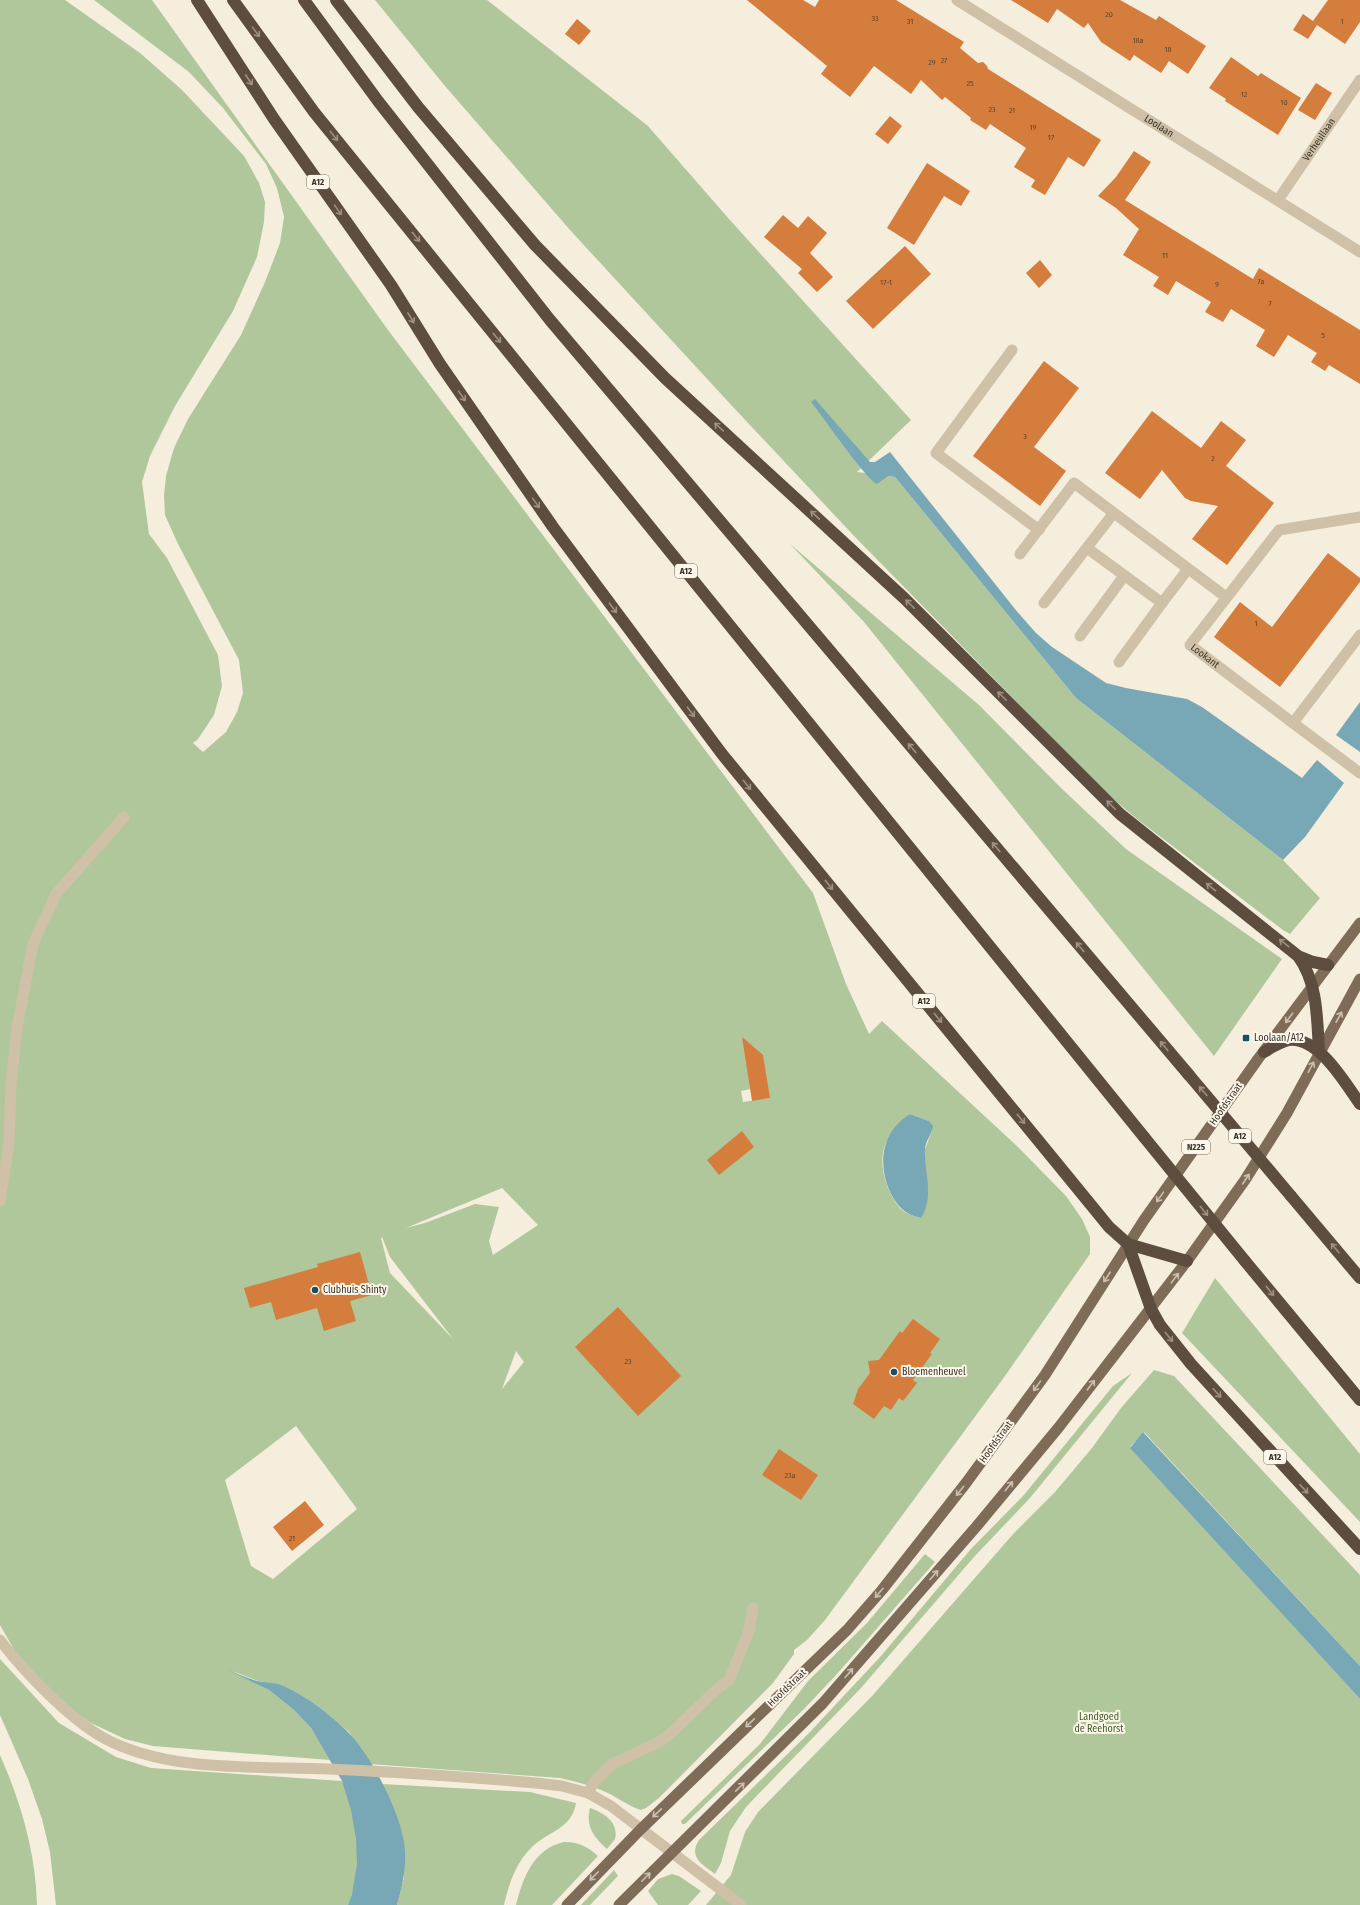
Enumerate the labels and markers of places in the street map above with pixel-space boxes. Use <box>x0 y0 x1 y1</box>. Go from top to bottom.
place label: Loolaan/A12 <box>1254 1032 1304 1044</box>
marker: Loolaan/A12 <box>1241 1033 1251 1043</box>
place label: Clubhuis Shinty <box>323 1284 387 1296</box>
marker: Clubhuis Shinty <box>310 1285 320 1295</box>
place label: Bloemenheuvel <box>902 1366 966 1378</box>
marker: Bloemenheuvel <box>889 1367 899 1377</box>

